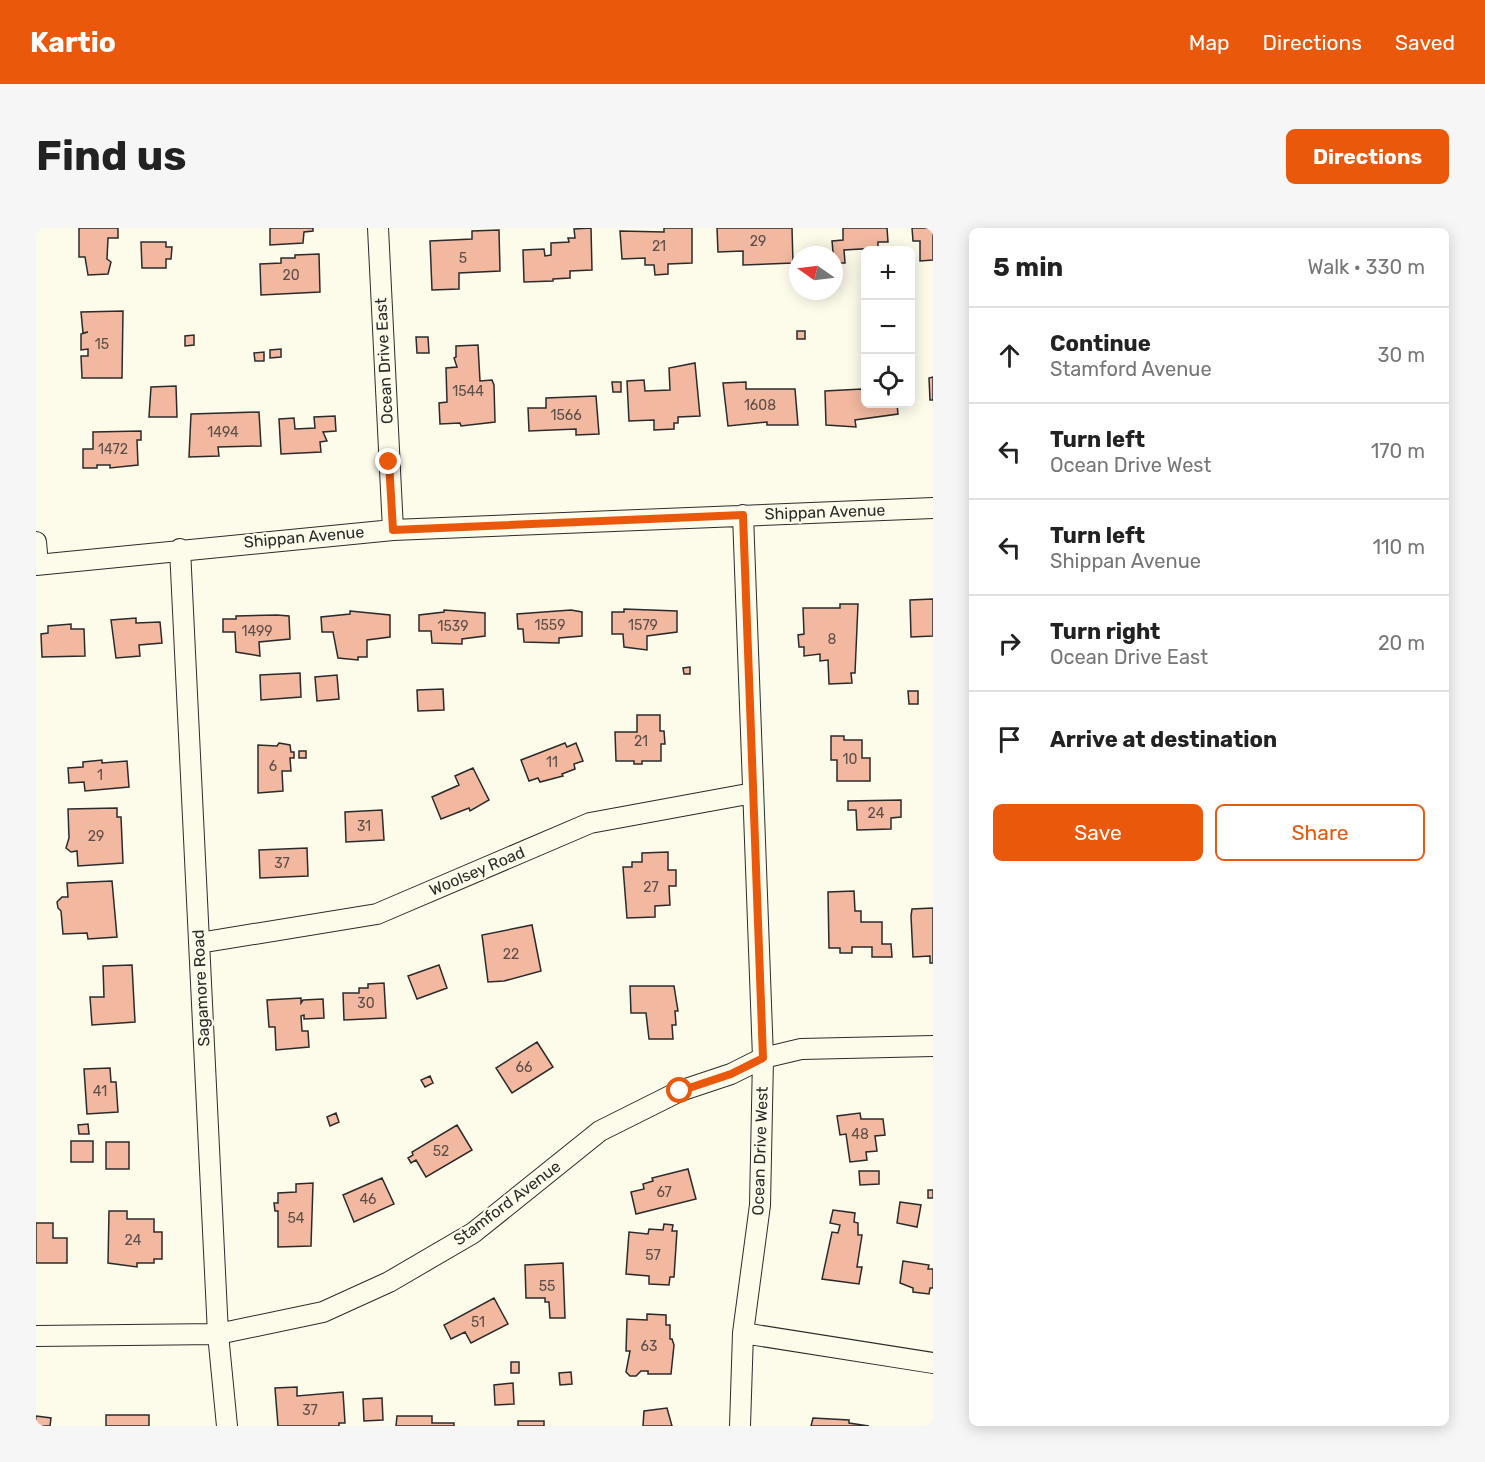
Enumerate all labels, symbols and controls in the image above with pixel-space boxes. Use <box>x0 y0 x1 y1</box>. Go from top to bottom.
text: Kartio <box>30 26 116 59</box>
text: Map <box>1189 30 1230 55</box>
text: Directions <box>1263 30 1362 55</box>
text: Saved <box>1395 30 1455 55</box>
button: Directions <box>1286 129 1449 184</box>
text: Find us <box>36 131 187 181</box>
house number: 29 <box>750 233 766 250</box>
house number: 21 <box>652 238 666 255</box>
north arrow <box>789 246 843 300</box>
map controls <box>861 246 915 408</box>
button: + <box>861 246 915 300</box>
house number: 5 <box>459 250 467 267</box>
text: 5 min <box>993 252 1063 283</box>
text: Walk · 330 m <box>1308 255 1425 279</box>
house number: 20 <box>282 267 300 284</box>
street label: Ocean Drive East <box>371 297 397 425</box>
button: − <box>861 300 915 354</box>
text: Continue <box>1050 330 1151 357</box>
house number: 15 <box>95 336 109 353</box>
icon: ahead <box>993 339 1026 372</box>
text: 30 m <box>1378 343 1425 367</box>
button: locate <box>861 354 915 408</box>
text: Stamford Avenue <box>1050 357 1212 381</box>
house number: 1544 <box>452 383 484 400</box>
house number: 1608 <box>744 397 776 414</box>
house number: 1566 <box>550 407 582 424</box>
house number: 1494 <box>207 424 239 441</box>
text: Turn left <box>1050 426 1145 453</box>
icon: left <box>993 435 1026 468</box>
text: 170 m <box>1371 439 1425 463</box>
house number: 1472 <box>98 441 128 458</box>
route end <box>375 448 401 474</box>
text: Ocean Drive West <box>1050 453 1211 477</box>
street label: Shippan Avenue <box>764 500 886 524</box>
street label: Shippan Avenue <box>243 522 365 552</box>
text: Turn left <box>1050 522 1145 549</box>
icon: left <box>993 531 1026 564</box>
text: 110 m <box>1373 535 1425 559</box>
text: Shippan Avenue <box>1050 549 1201 573</box>
house number: 1559 <box>535 617 565 634</box>
house number: 1579 <box>628 617 658 634</box>
house number: 1539 <box>437 618 469 635</box>
text: Turn right <box>1050 618 1160 645</box>
house number: 1499 <box>241 623 273 640</box>
icon: right <box>993 627 1026 660</box>
house number: 8 <box>828 631 837 648</box>
text: 20 m <box>1378 631 1425 655</box>
text: Ocean Drive East <box>1050 645 1208 669</box>
icon: arrive <box>993 723 1026 756</box>
text: Arrive at destination <box>1050 726 1277 753</box>
house number: 21 <box>634 733 648 750</box>
house number: 10 <box>843 751 858 768</box>
house number: 11 <box>546 754 558 771</box>
house number: 6 <box>269 758 277 775</box>
house number: 1 <box>97 767 103 784</box>
button: Save <box>993 804 1203 861</box>
button: Share <box>1215 804 1425 861</box>
house number: 24 <box>868 805 885 822</box>
house number: 31 <box>357 818 371 835</box>
house number: 29 <box>88 828 104 845</box>
street label: Woolsey Road <box>426 842 528 900</box>
house number: 37 <box>274 855 290 872</box>
house number: 27 <box>643 879 659 896</box>
street label: Sagamore Road <box>188 929 214 1047</box>
house number: 22 <box>503 946 519 963</box>
house number: 30 <box>357 995 375 1012</box>
house number: 66 <box>516 1059 532 1076</box>
route start <box>666 1077 692 1103</box>
house number: 41 <box>93 1083 107 1100</box>
street label: Ocean Drive West <box>748 1086 772 1216</box>
house number: 48 <box>851 1126 869 1143</box>
house number: 52 <box>433 1143 449 1160</box>
street label: Stamford Avenue <box>450 1156 564 1249</box>
house number: 67 <box>656 1184 672 1201</box>
house number: 46 <box>359 1191 377 1208</box>
house number: 54 <box>287 1210 305 1227</box>
house number: 24 <box>125 1232 142 1249</box>
house number: 57 <box>645 1247 661 1264</box>
house number: 55 <box>539 1278 555 1295</box>
house number: 51 <box>471 1314 485 1331</box>
house number: 63 <box>641 1338 657 1355</box>
house number: 37 <box>302 1402 318 1419</box>

